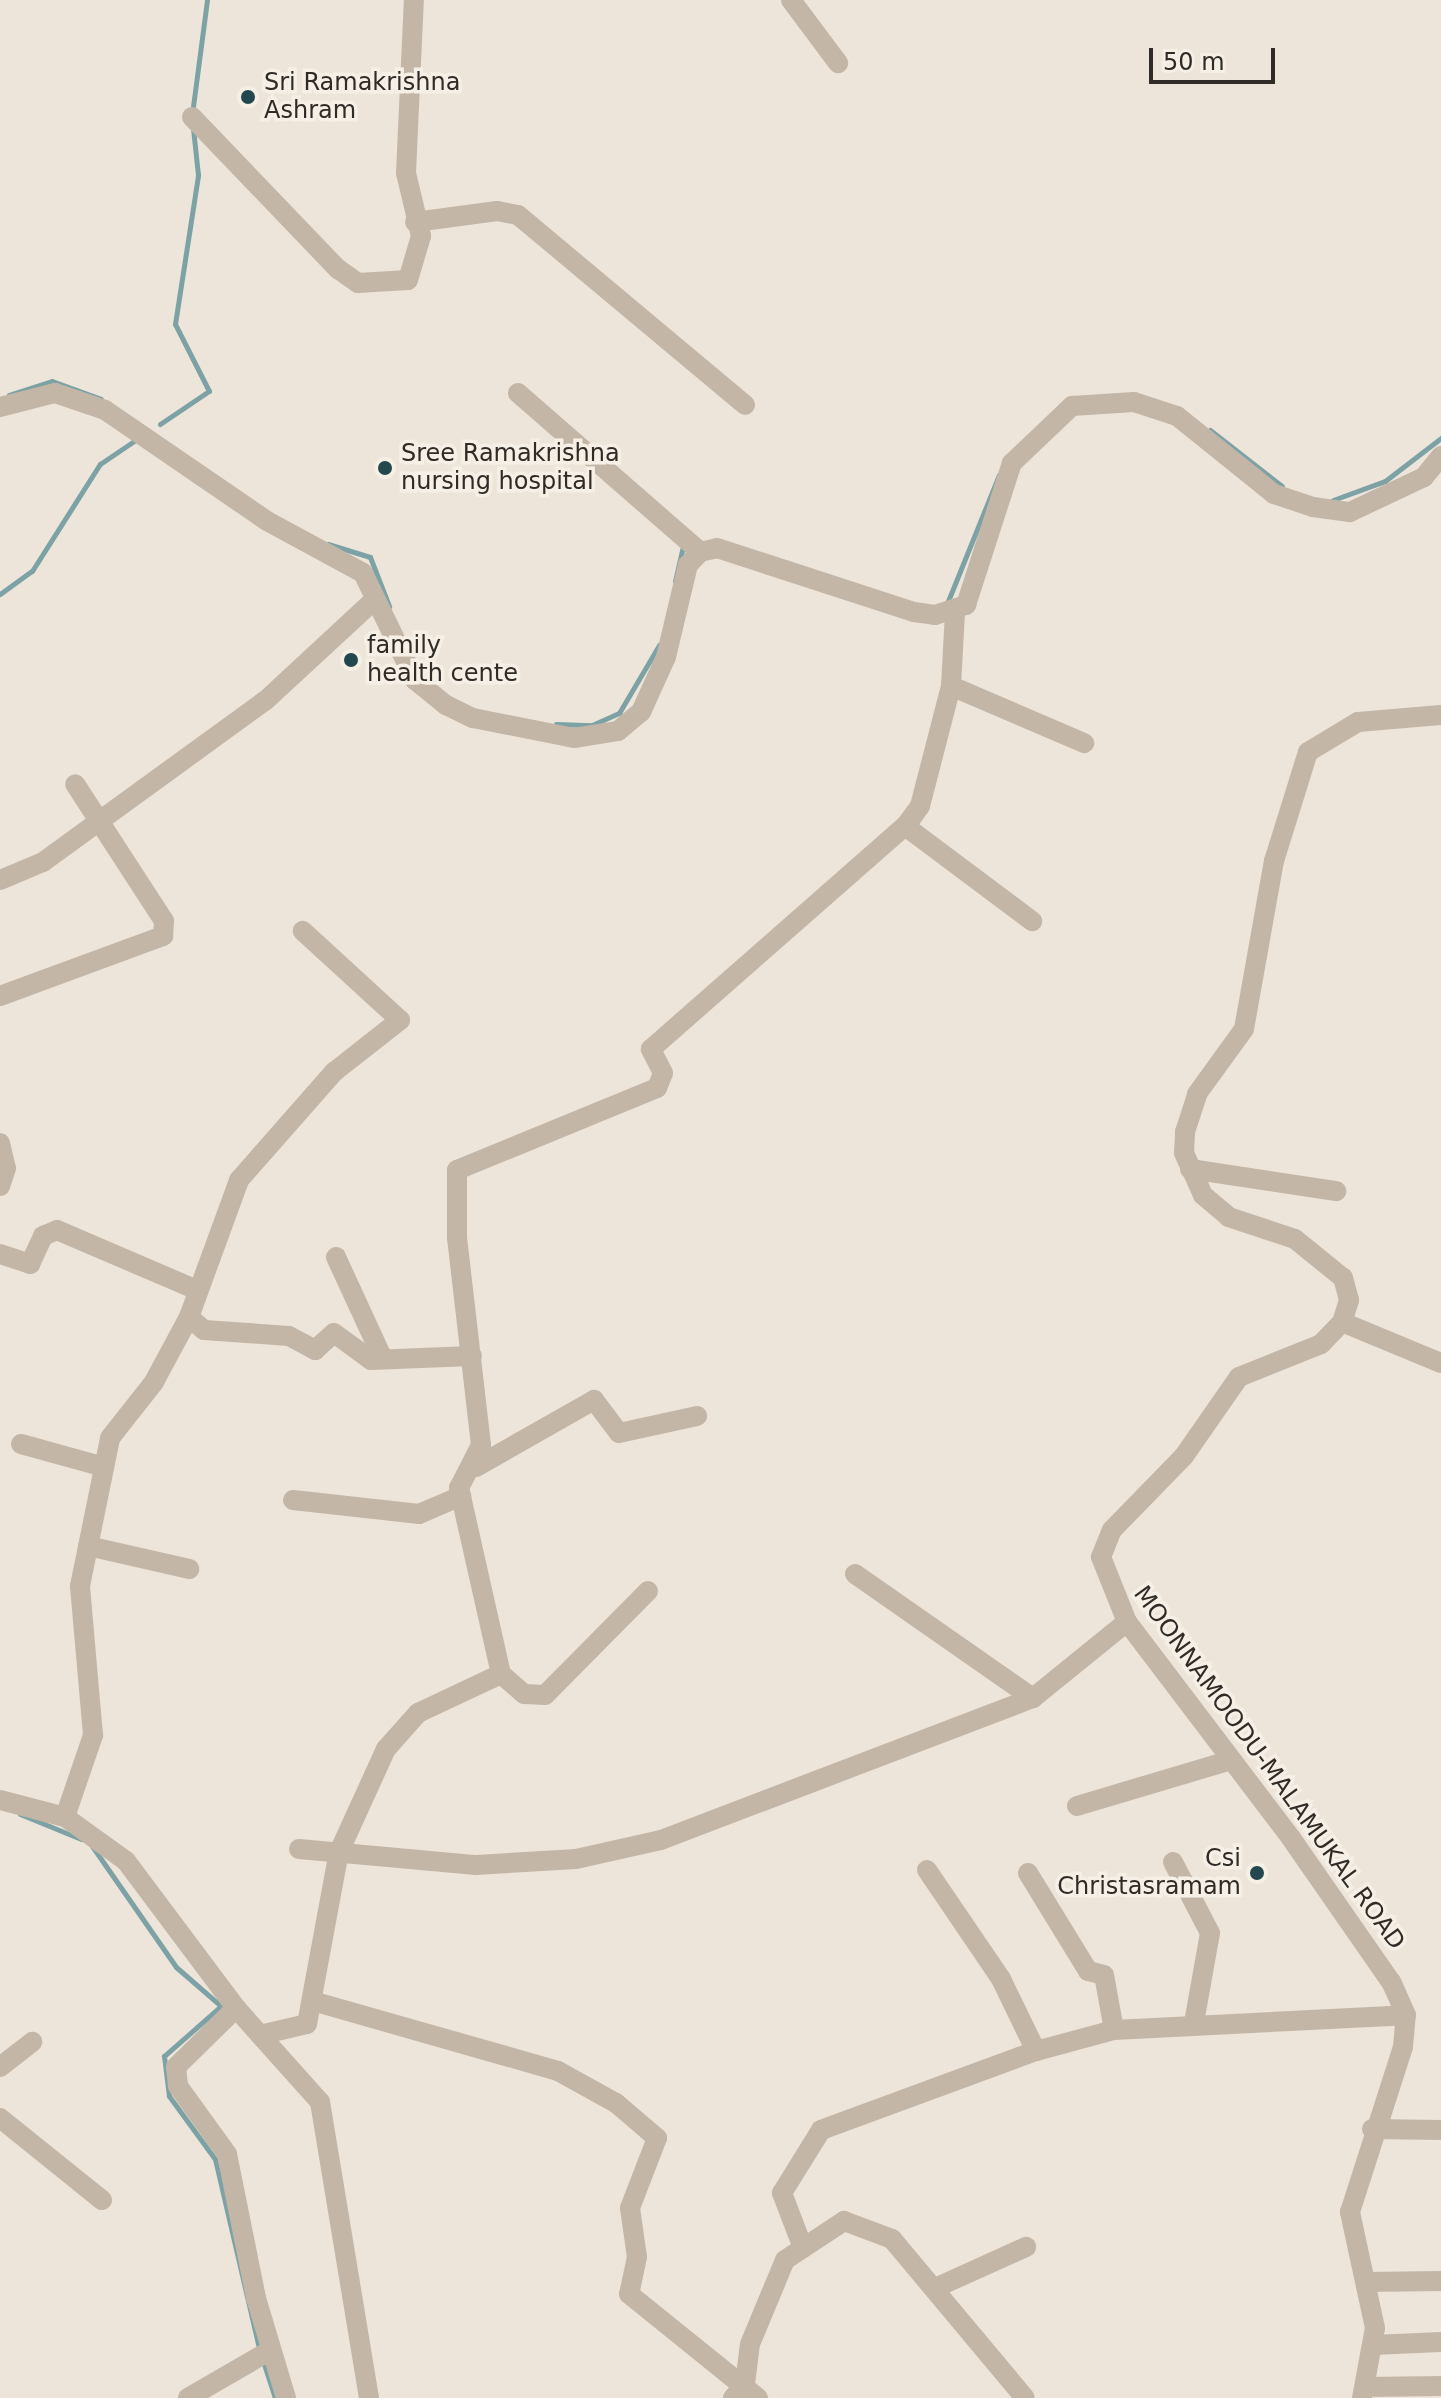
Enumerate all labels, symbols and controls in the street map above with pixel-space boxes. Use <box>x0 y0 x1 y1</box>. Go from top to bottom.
scale bar <box>1153 32 1279 82</box>
text: 50 m <box>1163 48 1225 76</box>
place label: Sri Ramakrishna Ashram <box>264 69 460 125</box>
marker: Sri Ramakrishna Ashram <box>239 88 257 106</box>
place label: Sree Ramakrishna nursing hospital <box>401 440 620 496</box>
marker: Sree Ramakrishna nursing hospital <box>376 459 394 477</box>
place label: family health cente <box>367 632 518 688</box>
marker: family health cente <box>342 651 360 669</box>
street label: MOONNAMOODU-MALAMUKAL ROAD <box>1127 1581 1411 1955</box>
place label: Csi Christasramam <box>1057 1845 1241 1901</box>
marker: Csi Christasramam <box>1248 1864 1266 1882</box>

